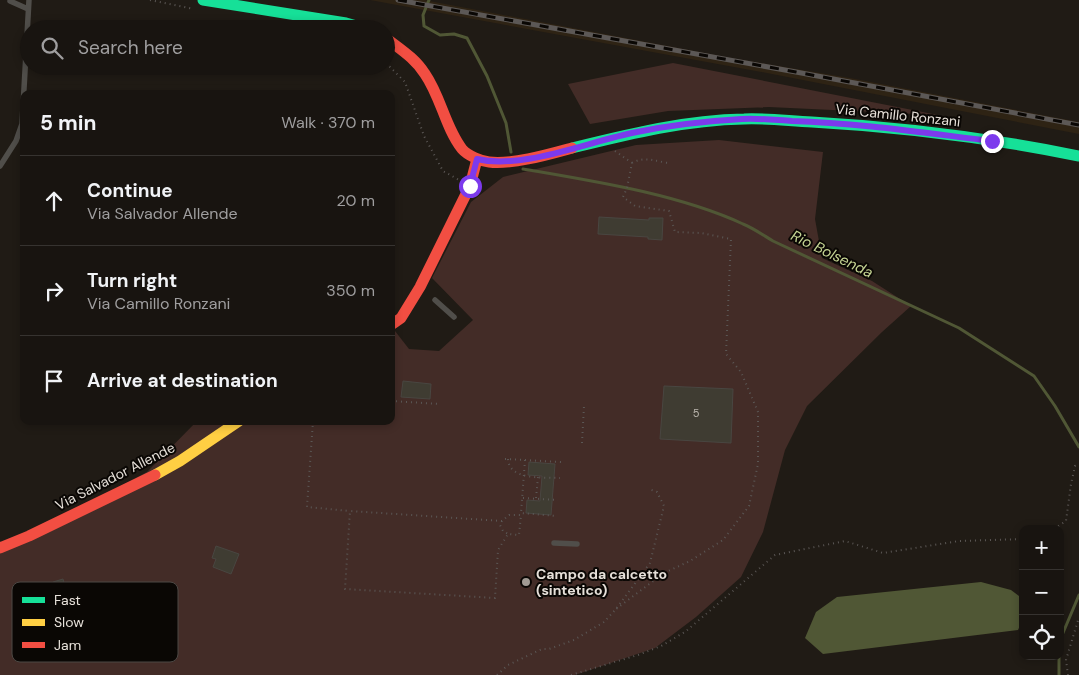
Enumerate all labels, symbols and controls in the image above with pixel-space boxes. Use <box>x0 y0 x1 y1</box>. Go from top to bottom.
search box <box>20 20 395 75</box>
icon: search <box>38 34 66 62</box>
text: Search here <box>78 35 183 60</box>
street label: Via Camillo Ronzani <box>835 99 961 131</box>
text: 5 min <box>40 109 96 137</box>
text: Walk · 370 m <box>281 112 375 133</box>
route end <box>981 130 1004 153</box>
route start <box>459 175 482 198</box>
text: Continue <box>87 178 173 203</box>
icon: ahead <box>40 187 68 215</box>
text: 20 m <box>336 190 375 211</box>
text: Via Salvador Allende <box>87 203 238 224</box>
water label: Rio Bolsenda <box>788 225 876 283</box>
text: Turn right <box>87 268 177 293</box>
icon: right <box>40 277 68 305</box>
text: 350 m <box>326 280 375 301</box>
text: Via Camillo Ronzani <box>87 293 230 314</box>
icon: arrive <box>40 367 68 395</box>
text: Arrive at destination <box>87 368 278 393</box>
house number: 5 <box>693 406 700 420</box>
street label: Via Salvador Allende <box>52 438 178 514</box>
map controls <box>1019 525 1064 660</box>
button: + <box>1019 525 1064 570</box>
place label: Campo da calcetto (sintetico) <box>536 565 667 599</box>
button: − <box>1019 570 1064 615</box>
marker: Campo da calcetto (sintetico) <box>520 576 532 588</box>
legend <box>12 582 178 662</box>
text: Fast <box>54 591 81 609</box>
text: Slow <box>54 613 84 631</box>
button: locate <box>1019 615 1064 660</box>
text: Jam <box>54 636 81 654</box>

